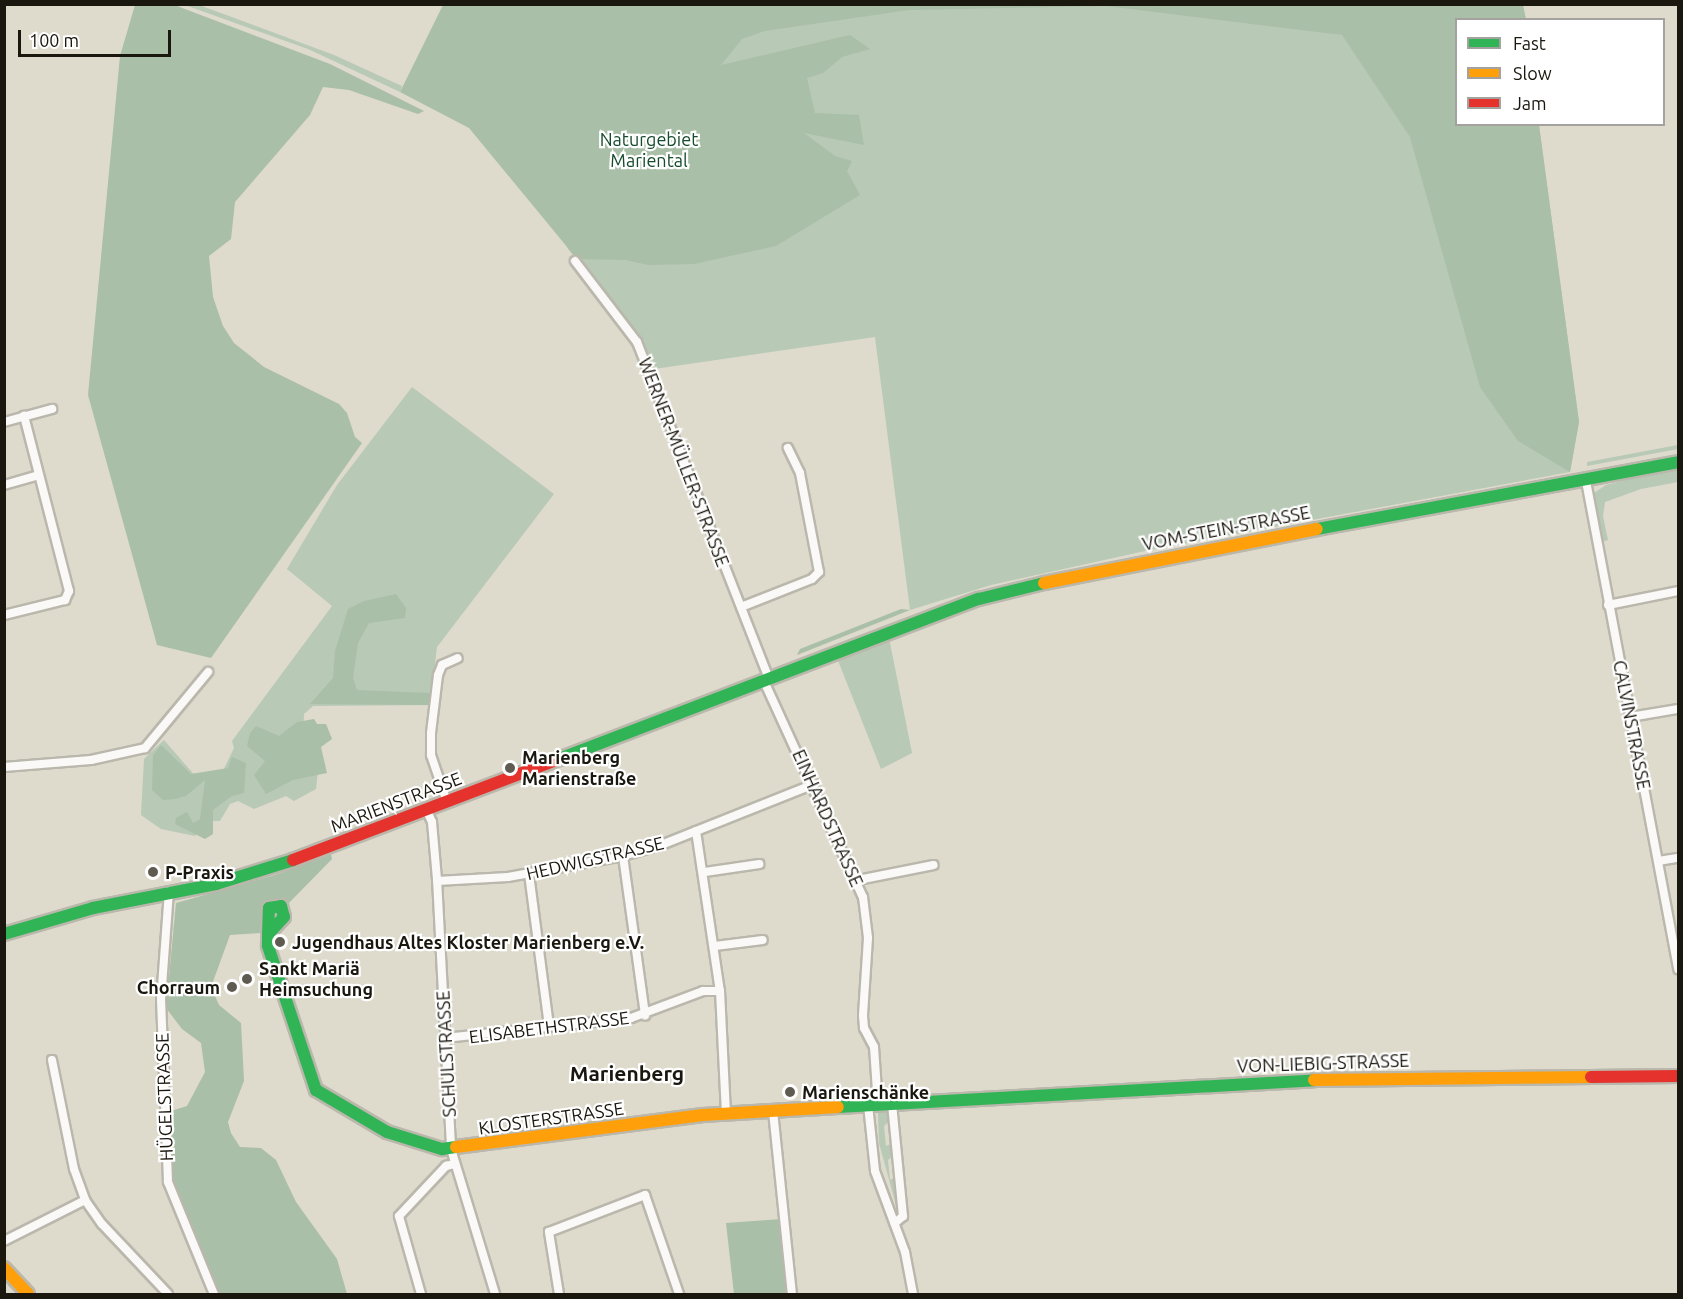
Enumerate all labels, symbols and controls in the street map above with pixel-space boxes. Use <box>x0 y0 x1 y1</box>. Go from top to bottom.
scale bar <box>21 18 174 56</box>
legend <box>1455 18 1665 126</box>
text: 100 m <box>29 30 79 50</box>
text: Fast <box>1513 33 1546 53</box>
text: Slow <box>1513 63 1552 83</box>
text: Jam <box>1513 93 1547 113</box>
park label: Naturgebiet Mariental <box>600 129 698 172</box>
street label: WERNER-MÜLLER-STRASSE <box>634 354 734 570</box>
street label: VOM-STEIN-STRASSE <box>1140 501 1312 555</box>
street label: CALVINSTRASSE <box>1609 658 1655 792</box>
street label: EINHARDSTRASSE <box>788 746 868 890</box>
place label: Marienberg Marienstraße <box>522 747 636 789</box>
marker: Marienberg Marienstraße <box>503 761 517 775</box>
street label: MARIENSTRASSE <box>328 767 464 837</box>
street label: HEDWIGSTRASSE <box>524 832 666 884</box>
place label: P-Praxis <box>165 861 234 883</box>
marker: P-Praxis <box>146 865 160 879</box>
place label: Jugendhaus Altes Kloster Marienberg e.V. <box>292 931 644 953</box>
marker: Jugendhaus Altes Kloster Marienberg e.V. <box>273 935 287 949</box>
place label: Sankt Mariä Heimsuchung <box>259 958 373 1000</box>
marker: Sankt Mariä Heimsuchung <box>240 972 254 986</box>
place label: Chorraum <box>137 976 220 998</box>
marker: Chorraum <box>225 980 239 994</box>
street label: SCHULSTRASSE <box>432 990 460 1118</box>
street label: ELISABETHSTRASSE <box>468 1006 630 1048</box>
street label: HÜGELSTRASSE <box>151 1032 177 1162</box>
street label: VON-LIEBIG-STRASSE <box>1236 1049 1410 1077</box>
district label: Marienberg <box>570 1060 684 1086</box>
place label: Marienschänke <box>802 1081 929 1103</box>
marker: Marienschänke <box>783 1085 797 1099</box>
street label: KLOSTERSTRASSE <box>477 1097 625 1139</box>

